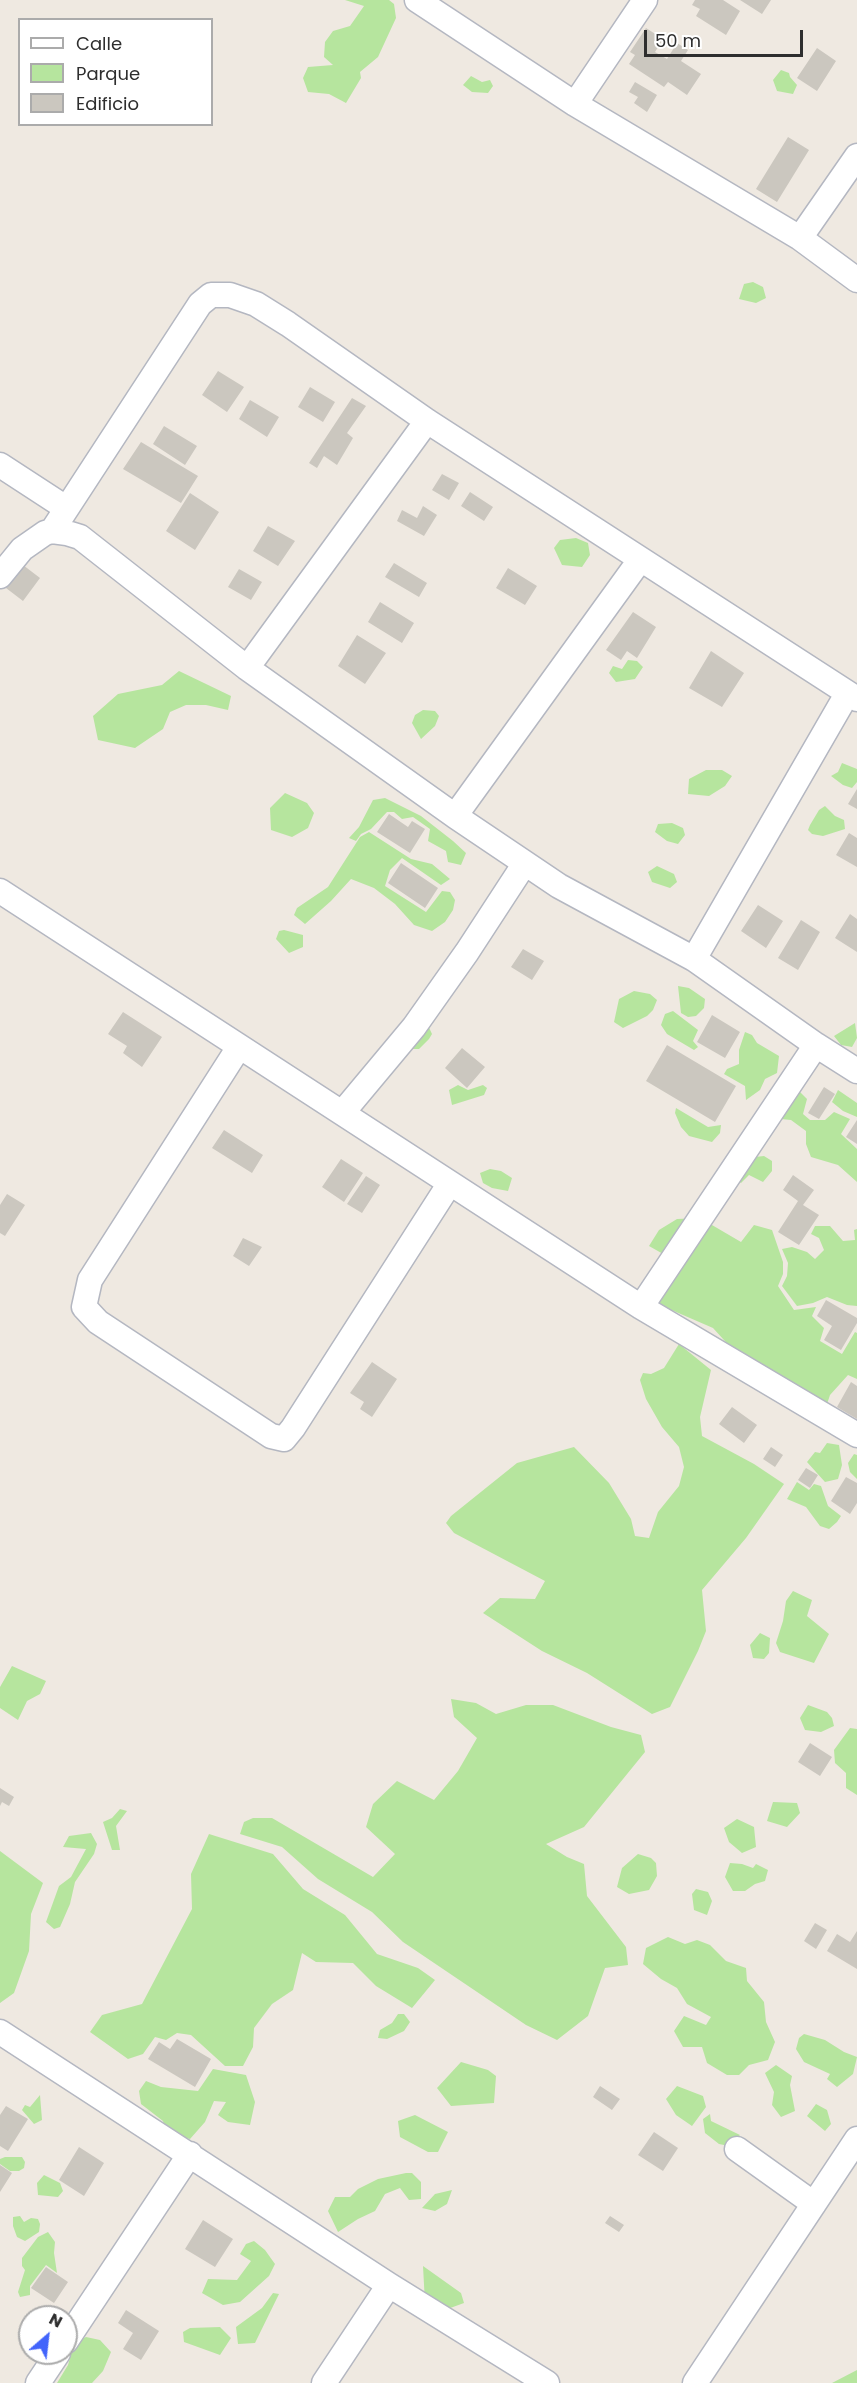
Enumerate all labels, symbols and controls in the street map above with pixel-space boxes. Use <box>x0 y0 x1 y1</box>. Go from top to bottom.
legend <box>18 18 213 126</box>
scale bar <box>647 18 806 56</box>
text: 50 m <box>655 28 701 53</box>
text: Calle <box>76 31 122 56</box>
text: Parque <box>76 61 140 86</box>
text: Edificio <box>76 91 139 116</box>
north arrow <box>18 2305 78 2365</box>
text: N <box>45 2307 66 2333</box>

